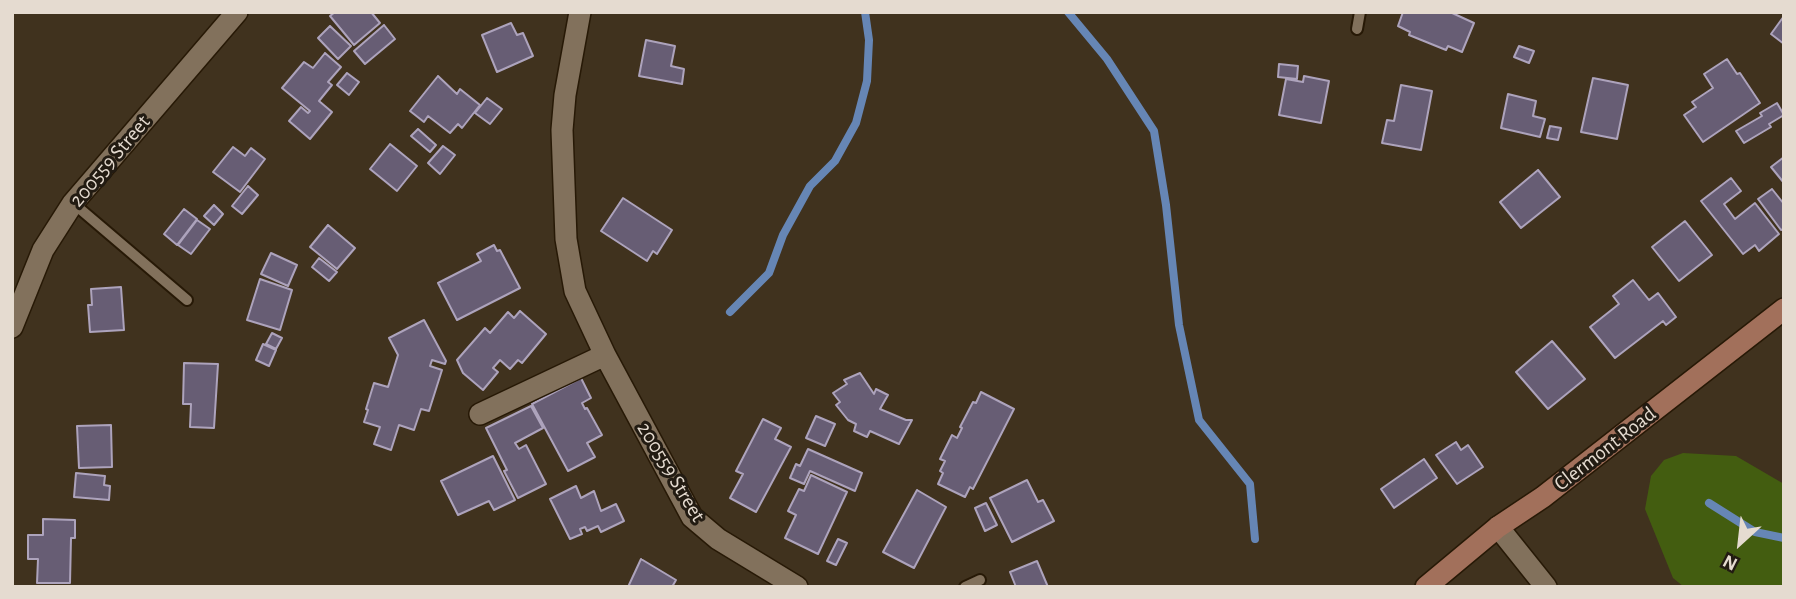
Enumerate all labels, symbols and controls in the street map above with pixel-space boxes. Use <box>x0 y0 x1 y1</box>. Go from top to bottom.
street label: 200559 Street <box>64 110 156 212</box>
street label: Clermont Road <box>1549 401 1661 497</box>
street label: 200559 Street <box>631 417 711 527</box>
north arrow <box>1705 508 1775 578</box>
text: N <box>1720 551 1740 574</box>

